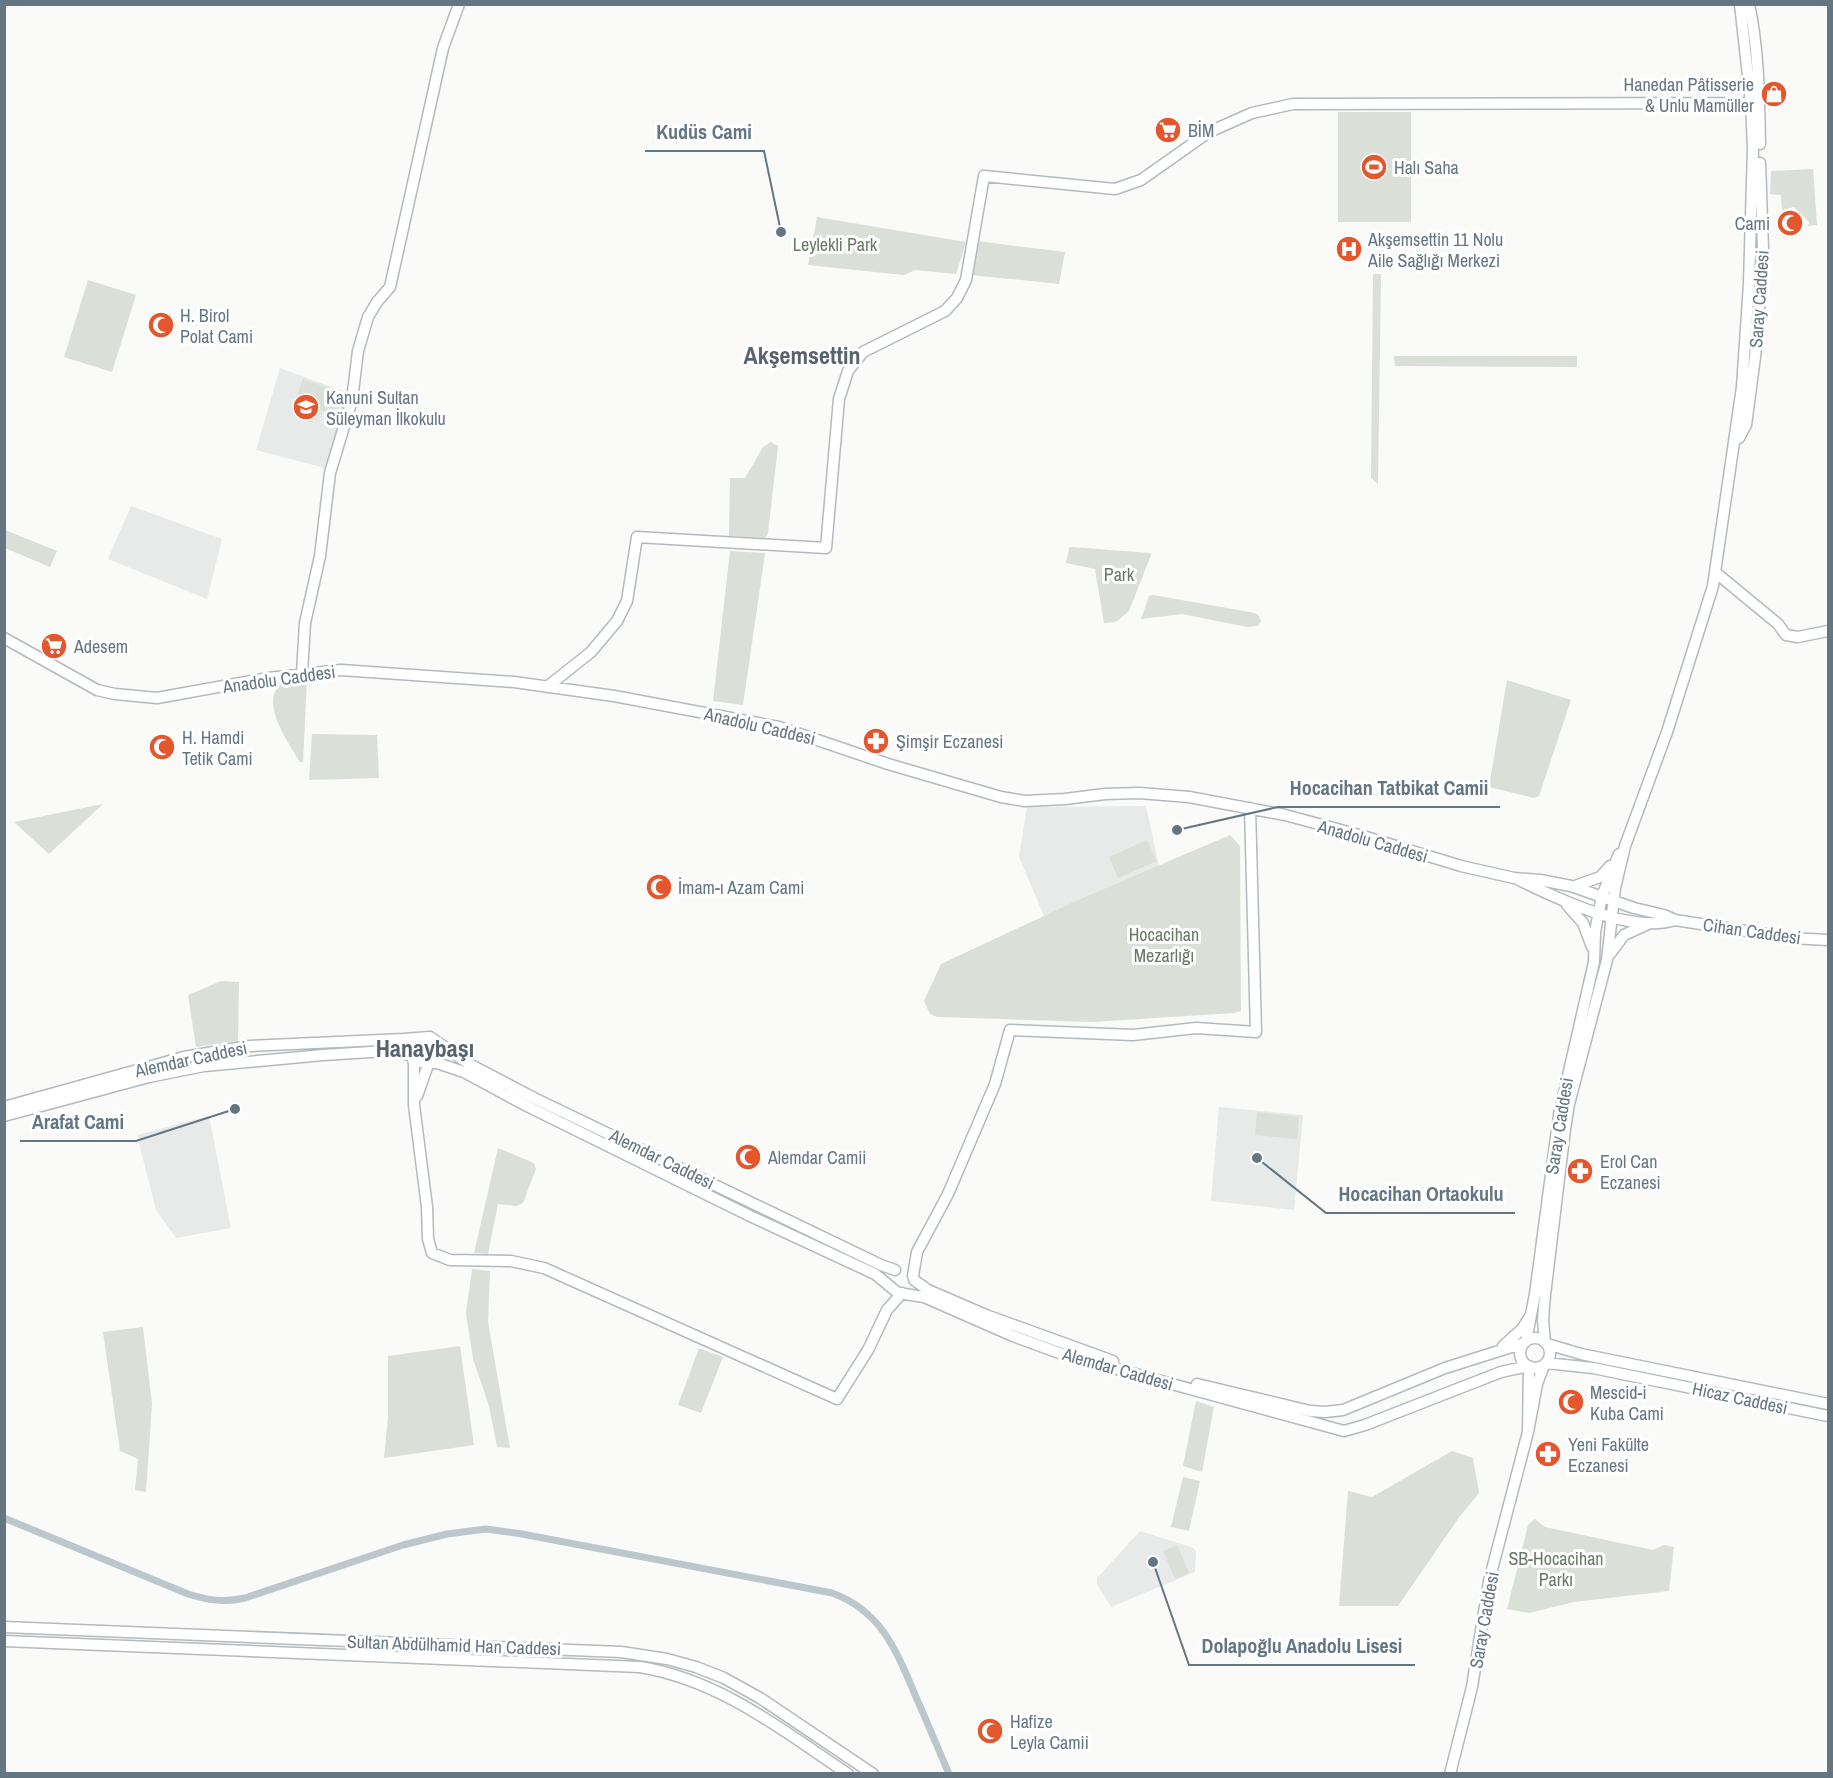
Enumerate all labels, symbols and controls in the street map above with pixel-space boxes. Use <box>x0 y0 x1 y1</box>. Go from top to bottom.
place label: Hanedan Pâtisserie & Unlu Mamüller <box>1624 72 1754 118</box>
shop icon: Hanedan Pâtisserie & Unlu Mamüller <box>1759 79 1789 109</box>
callout: Kudüs Cami <box>645 113 764 151</box>
supermarket icon: BİM <box>1153 115 1183 145</box>
text: Kudüs Cami <box>656 118 752 145</box>
place label: BİM <box>1188 118 1214 143</box>
sports icon: Halı Saha <box>1359 152 1389 182</box>
place label: Halı Saha <box>1394 155 1459 180</box>
mosque icon: Cami <box>1775 208 1805 238</box>
place label: Cami <box>1735 211 1770 236</box>
place label: Akşemsettin 11 Nolu Aile Sağlığı Merkezi <box>1367 227 1503 273</box>
park label: Leylekli Park <box>793 232 878 257</box>
hospital icon: Akşemsettin 11 Nolu Aile Sağlığı Merkezi <box>1334 234 1364 264</box>
street label: Saray Caddesi <box>1743 249 1775 349</box>
place label: H. Birol Polat Cami <box>180 303 253 349</box>
mosque icon: H. Birol Polat Cami <box>146 310 176 340</box>
district label: Akşemsettin <box>743 339 861 371</box>
place label: Kanuni Sultan Süleyman İlkokulu <box>326 385 446 431</box>
school or university icon: Kanuni Sultan Süleyman İlkokulu <box>291 392 321 422</box>
park label: Park <box>1104 562 1135 587</box>
supermarket icon: Adesem <box>39 631 69 661</box>
place label: Adesem <box>73 634 128 659</box>
street label: Anadolu Caddesi <box>220 659 337 699</box>
street label: Anadolu Caddesi <box>701 701 818 751</box>
place label: H. Hamdi Tetik Cami <box>182 725 253 771</box>
pharmacy icon: Şimşir Eczanesi <box>861 726 891 756</box>
place label: Şimşir Eczanesi <box>896 729 1003 754</box>
mosque icon: H. Hamdi Tetik Cami <box>147 732 177 762</box>
callout: Hocacihan Tatbikat Camii <box>1278 769 1500 807</box>
text: Hocacihan Tatbikat Camii <box>1290 774 1488 801</box>
street label: Anadolu Caddesi <box>1314 813 1431 869</box>
mosque icon: İmam-ı Azam Cami <box>644 872 674 902</box>
place label: İmam-ı Azam Cami <box>678 875 804 900</box>
street label: Cihan Caddesi <box>1702 912 1802 950</box>
park label: Hocacihan Mezarlığı <box>1129 922 1199 968</box>
district label: Hanaybaşı <box>376 1032 474 1064</box>
street label: Alemdar Caddesi <box>132 1035 249 1083</box>
street label: Saray Caddesi <box>1539 1076 1579 1176</box>
callout: Arafat Cami <box>20 1103 136 1141</box>
text: Arafat Cami <box>32 1108 124 1135</box>
street label: Alemdar Caddesi <box>604 1122 719 1195</box>
mosque icon: Alemdar Camii <box>733 1142 763 1172</box>
place label: Alemdar Camii <box>767 1145 866 1170</box>
place label: Erol Can Eczanesi <box>1600 1149 1661 1195</box>
pharmacy icon: Erol Can Eczanesi <box>1565 1156 1595 1186</box>
callout: Hocacihan Ortaokulu <box>1326 1175 1515 1213</box>
text: Hocacihan Ortaokulu <box>1339 1180 1503 1207</box>
street label: Alemdar Caddesi <box>1059 1341 1176 1397</box>
street label: Hicaz Caddesi <box>1690 1376 1790 1420</box>
place label: Mescid-i Kuba Cami <box>1590 1380 1664 1426</box>
mosque icon: Mescid-i Kuba Cami <box>1556 1387 1586 1417</box>
place label: Yeni Fakülte Eczanesi <box>1568 1432 1649 1478</box>
pharmacy icon: Yeni Fakülte Eczanesi <box>1533 1439 1563 1469</box>
park label: SB-Hocacihan Parkı <box>1508 1546 1604 1592</box>
street label: Saray Caddesi <box>1463 1570 1505 1670</box>
callout: Dolapoğlu Anadolu Lisesi <box>1189 1627 1415 1665</box>
street label: Sultan Abdülhamid Han Caddesi <box>347 1629 561 1661</box>
text: Dolapoğlu Anadolu Lisesi <box>1202 1632 1402 1659</box>
place label: Hafize Leyla Camii <box>1010 1709 1089 1755</box>
mosque icon: Hafize Leyla Camii <box>975 1716 1005 1746</box>

